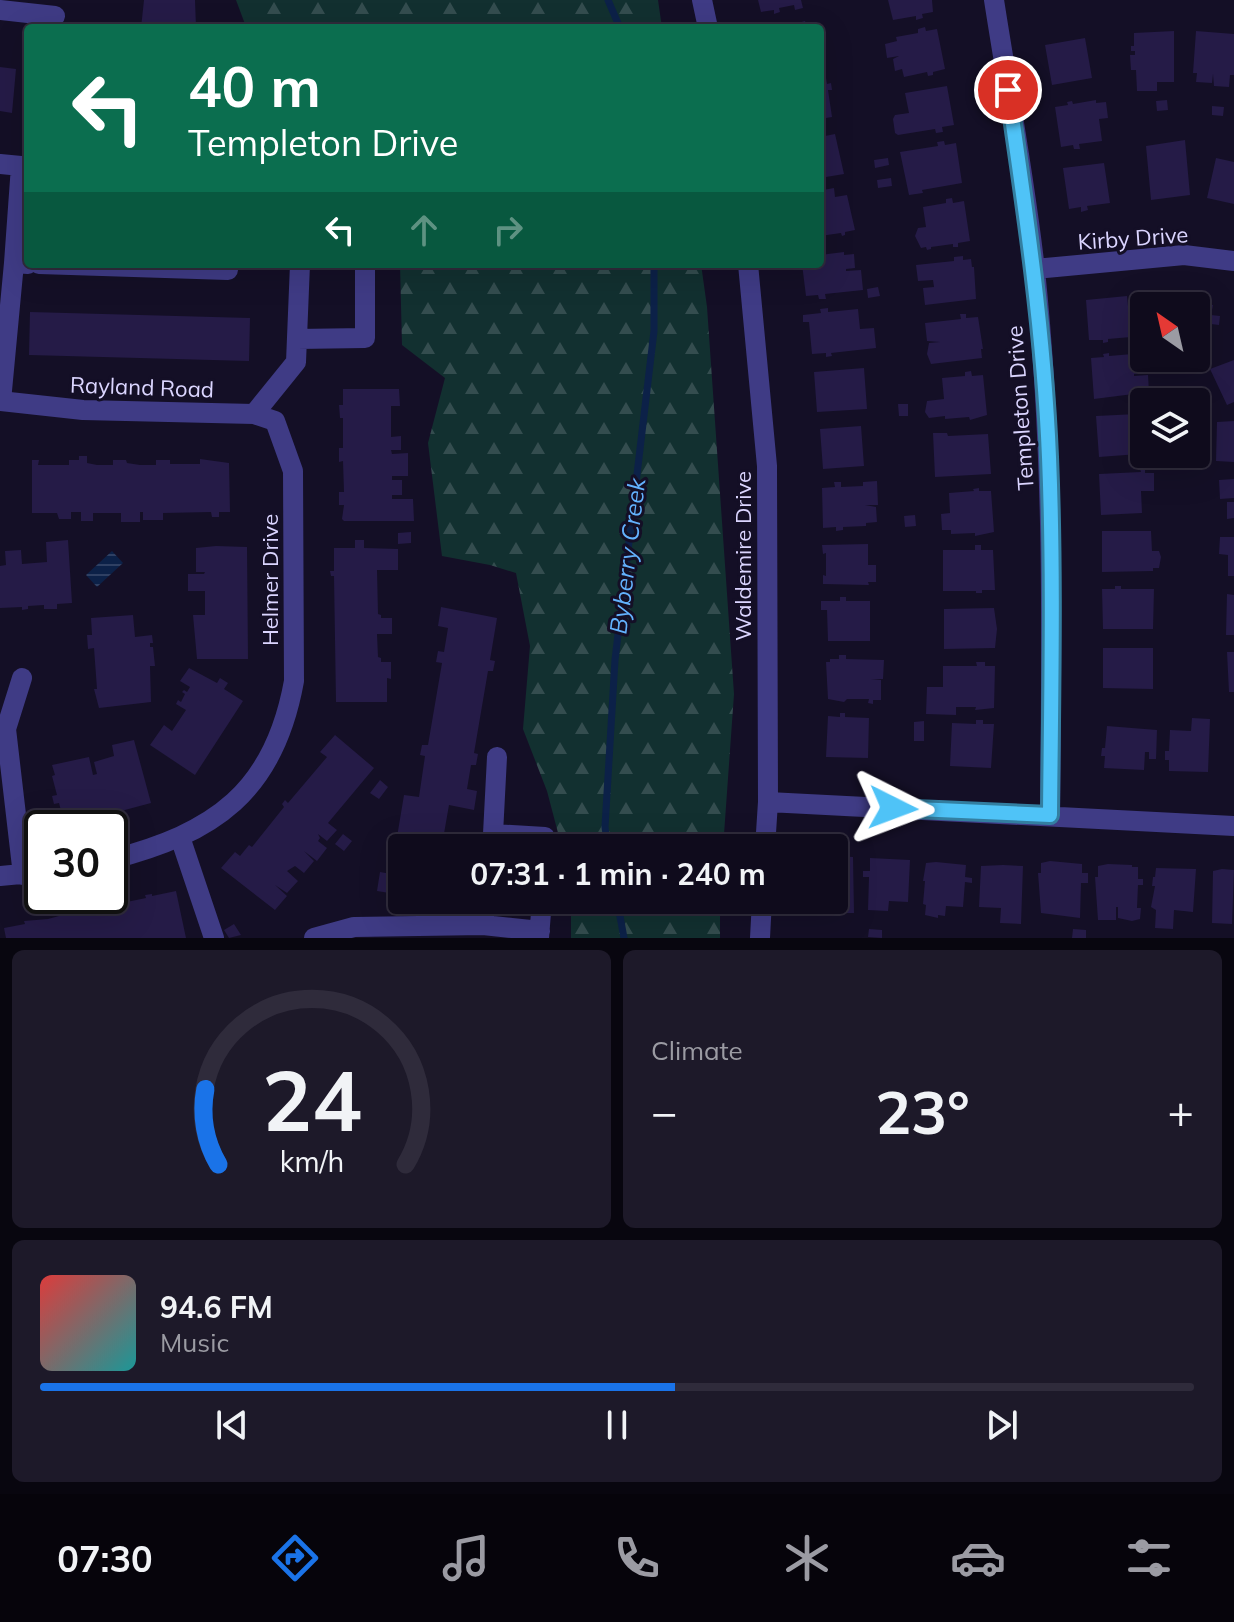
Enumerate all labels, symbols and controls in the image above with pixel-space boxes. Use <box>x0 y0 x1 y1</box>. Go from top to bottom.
text: 40 m <box>188 51 321 121</box>
icon: left <box>56 56 160 160</box>
pin <box>974 56 1042 124</box>
icon: arrive <box>986 68 1030 112</box>
text: Templeton Drive <box>188 120 458 165</box>
icon: left <box>318 208 362 252</box>
icon: ahead <box>402 208 446 252</box>
icon: right <box>486 208 530 252</box>
street label: Kirby Drive <box>1077 220 1189 256</box>
north arrow <box>1130 292 1210 372</box>
map controls <box>1130 292 1210 468</box>
street label: Templeton Drive <box>1000 325 1040 491</box>
street label: Rayland Road <box>69 370 215 404</box>
button: layers <box>1130 388 1210 468</box>
street label: Waldemire Drive <box>729 471 757 641</box>
water label: Byberry Creek <box>603 476 652 636</box>
street label: Helmer Drive <box>256 514 284 646</box>
position arrow <box>851 766 935 850</box>
speed limit sign: 30 <box>24 810 128 914</box>
text: 07:31 · 1 min · 240 m <box>470 855 766 893</box>
text: Climate <box>651 1034 743 1067</box>
text: 24 <box>262 1047 361 1152</box>
text: 23° <box>875 1074 970 1149</box>
text: − <box>651 1084 677 1139</box>
text: + <box>1168 1084 1194 1139</box>
text: km/h <box>279 1143 344 1179</box>
text: 94.6 FM <box>160 1288 273 1326</box>
text: Music <box>160 1326 229 1359</box>
icon: previous <box>210 1403 254 1447</box>
icon: pause <box>595 1403 639 1447</box>
icon: next <box>980 1403 1024 1447</box>
icon: directions <box>267 1530 323 1586</box>
icon: music <box>438 1530 494 1586</box>
icon: phone <box>609 1530 665 1586</box>
icon: climate <box>779 1530 835 1586</box>
icon: car <box>950 1530 1006 1586</box>
icon: filters <box>1121 1530 1177 1586</box>
text: 07:30 <box>57 1536 153 1581</box>

